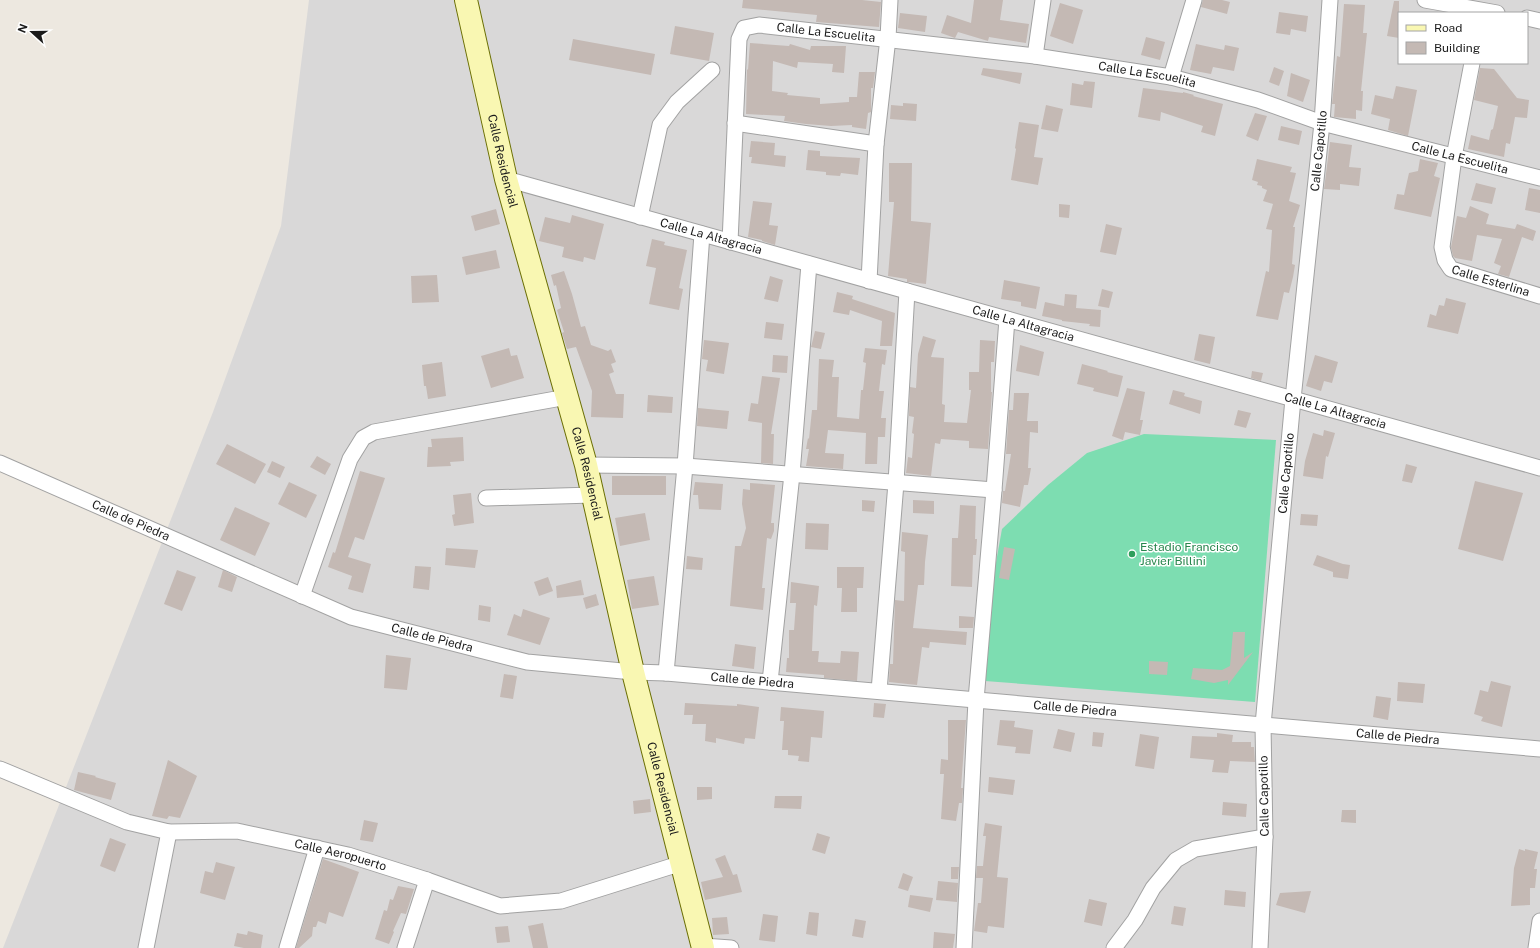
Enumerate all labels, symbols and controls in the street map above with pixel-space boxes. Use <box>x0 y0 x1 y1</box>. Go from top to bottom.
north arrow <box>12 12 52 52</box>
legend <box>1398 12 1528 64</box>
street label: Calle La Escuelita <box>776 20 876 45</box>
text: Road <box>1434 21 1462 35</box>
text: N <box>16 22 30 35</box>
text: Building <box>1434 41 1480 55</box>
street label: Calle La Escuelita <box>1097 59 1198 90</box>
street label: Calle Capotillo <box>1308 110 1330 192</box>
street label: Calle Residencial <box>485 113 521 210</box>
street label: Calle La Escuelita <box>1410 139 1510 177</box>
street label: Calle La Altagracia <box>659 215 764 257</box>
street label: Calle Esterlina <box>1450 263 1531 299</box>
street label: Calle La Altagracia <box>971 303 1076 344</box>
street label: Calle La Altagracia <box>1283 390 1388 432</box>
street label: Calle Residencial <box>569 425 605 522</box>
street label: Calle Capotillo <box>1275 432 1297 514</box>
street label: Calle de Piedra <box>90 497 172 544</box>
place label: Estadio Francisco Javier Billini <box>1140 540 1238 568</box>
marker: Estadio Francisco Javier Billini <box>1127 549 1137 559</box>
street label: Calle de Piedra <box>390 621 474 655</box>
street label: Calle de Piedra <box>710 670 795 691</box>
street label: Calle de Piedra <box>1033 698 1117 719</box>
street label: Calle de Piedra <box>1355 726 1440 747</box>
street label: Calle Residencial <box>644 741 681 837</box>
street label: Calle Capotillo <box>1256 755 1272 837</box>
street label: Calle Aeropuerto <box>293 837 388 874</box>

